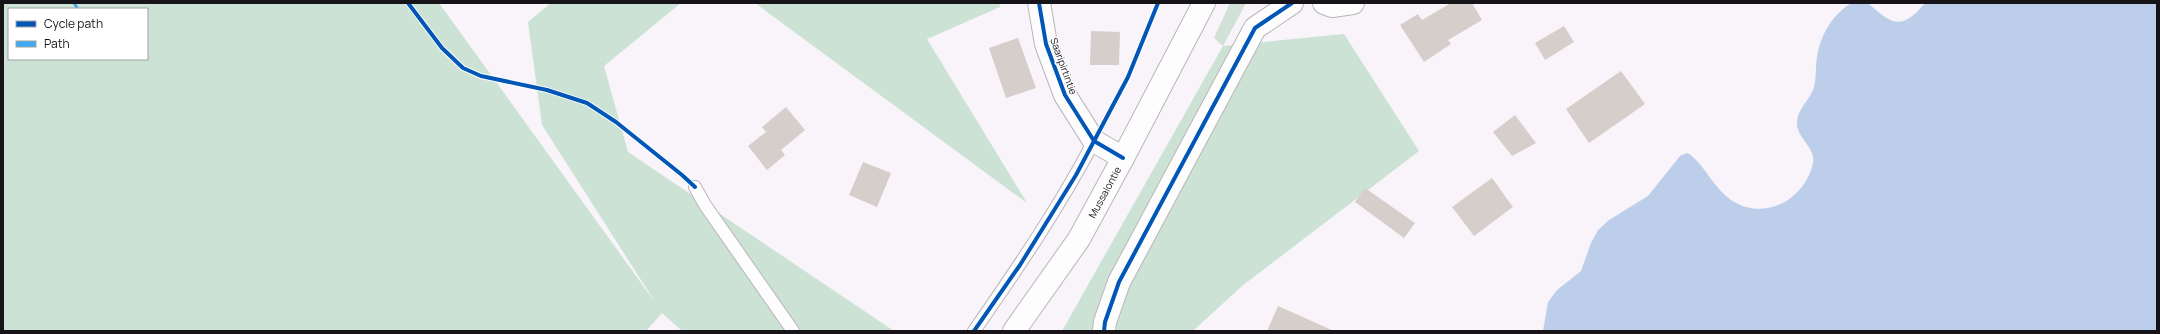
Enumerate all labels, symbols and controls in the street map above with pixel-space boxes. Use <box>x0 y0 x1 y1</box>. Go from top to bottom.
legend <box>8 8 148 60</box>
text: Cycle path <box>44 15 103 32</box>
text: Path <box>44 35 70 52</box>
street label: Saaripirtintie <box>1047 36 1081 97</box>
street label: Mussalontie <box>1085 164 1124 220</box>

